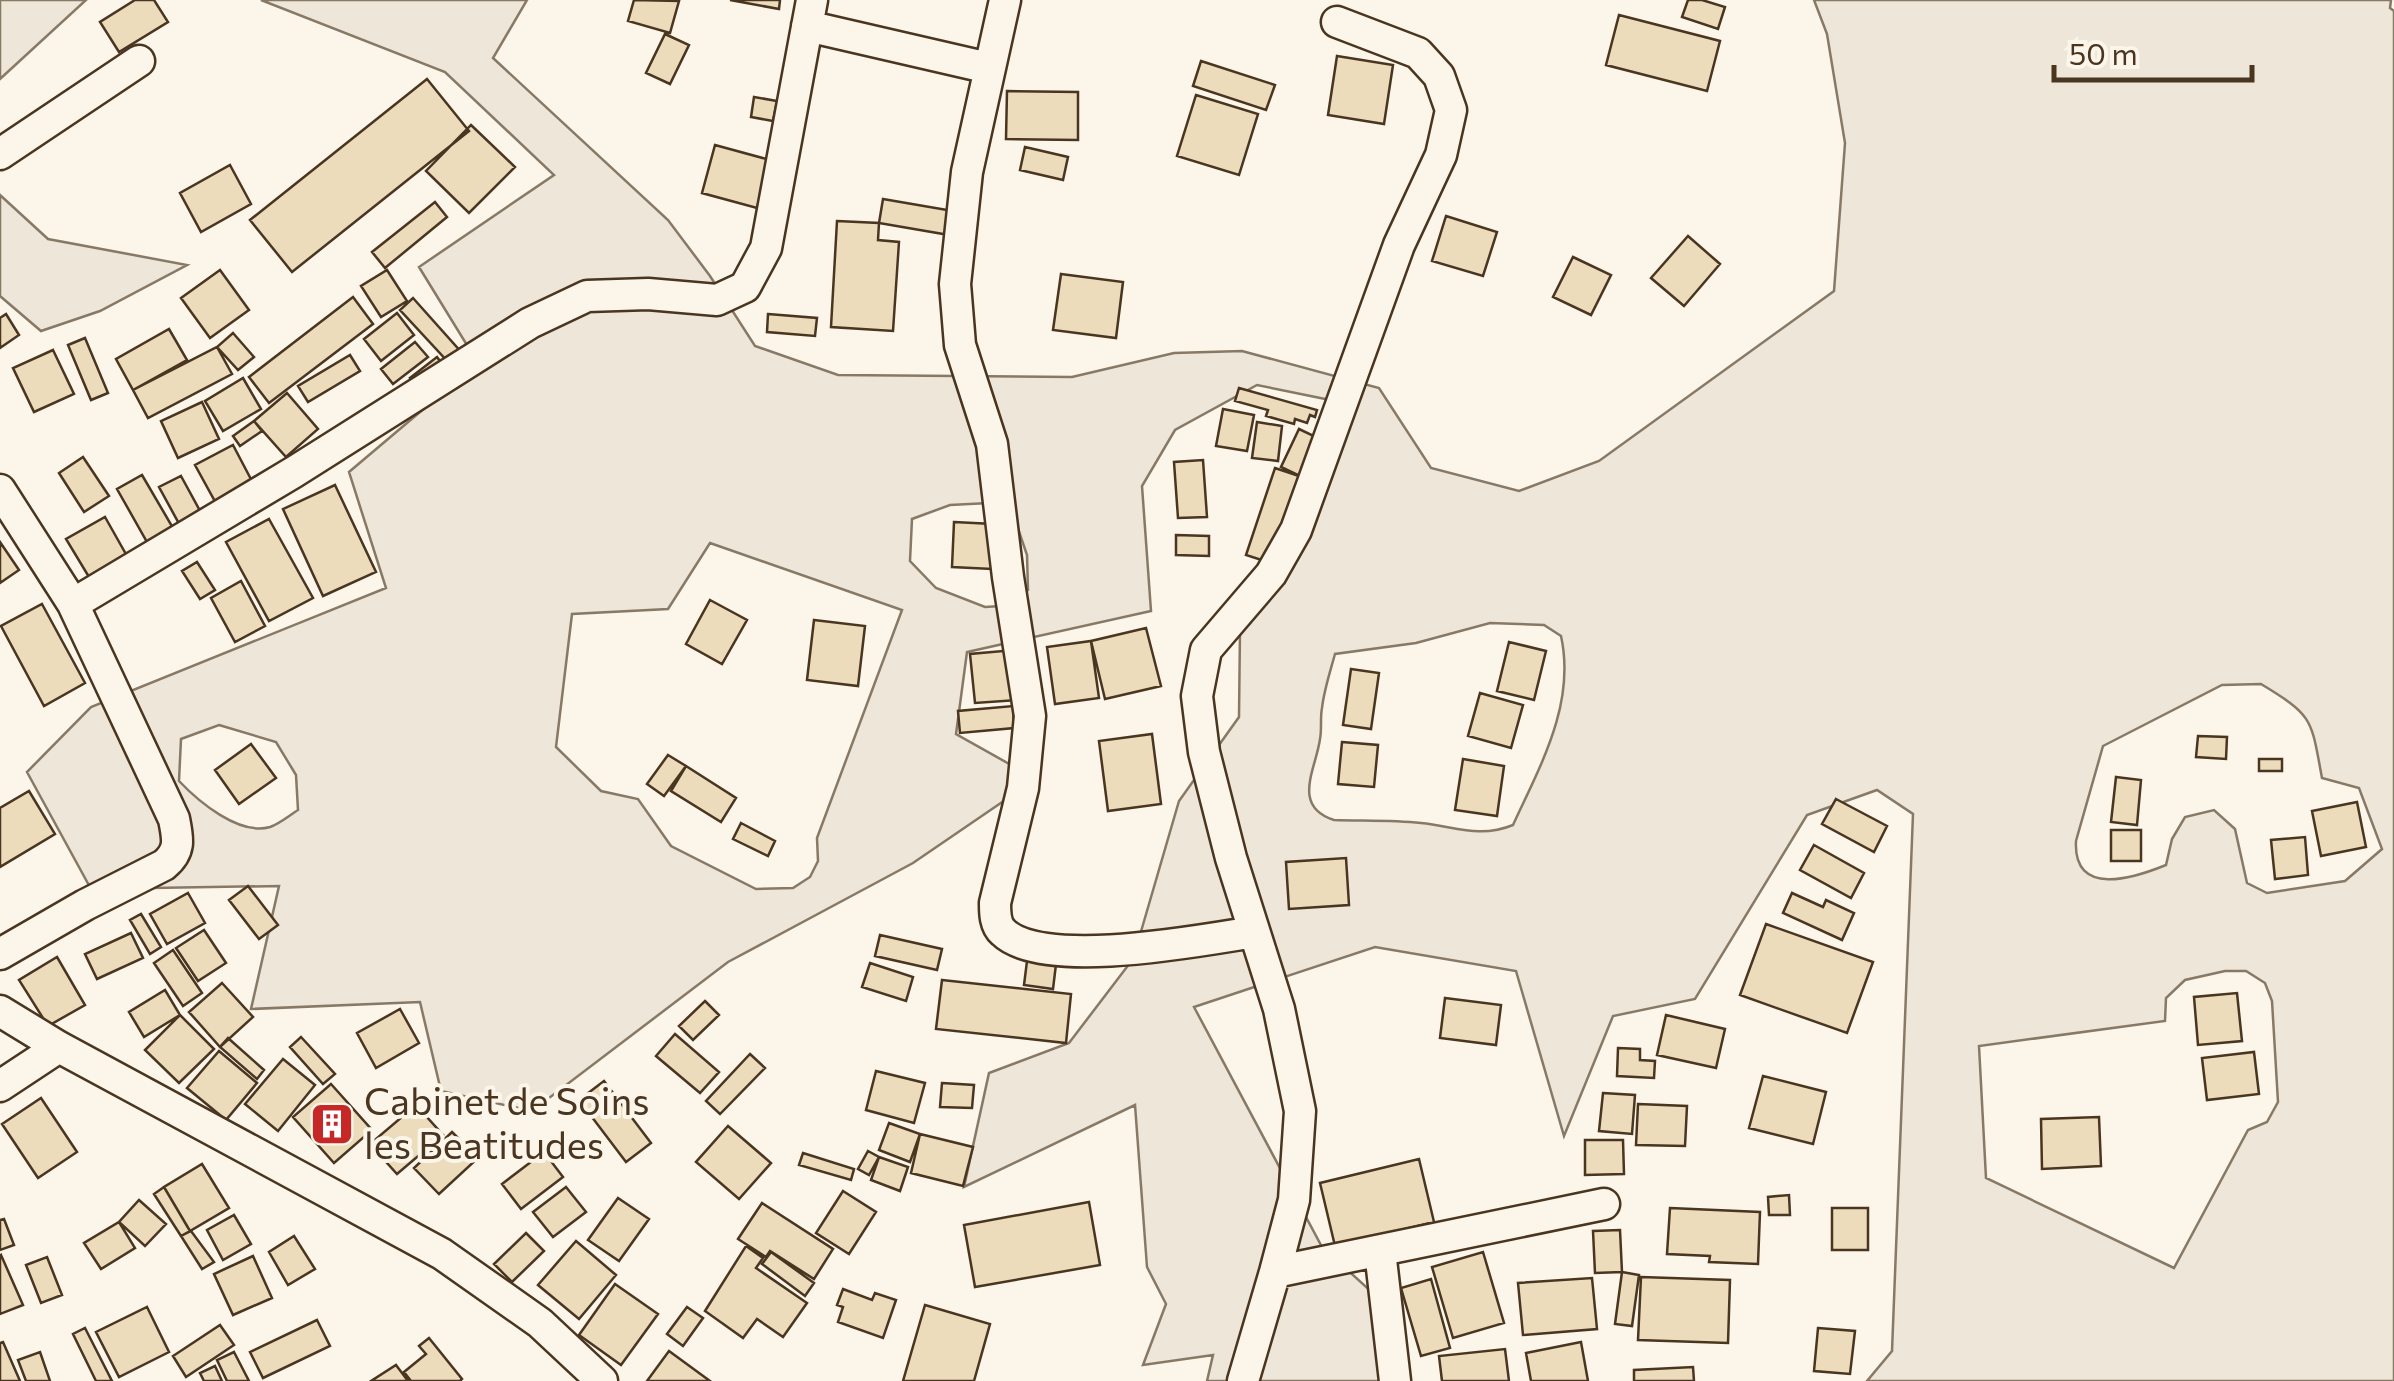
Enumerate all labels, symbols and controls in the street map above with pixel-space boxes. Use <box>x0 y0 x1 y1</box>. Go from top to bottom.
scale bar <box>2054 20 2252 82</box>
text: 50 m <box>2069 34 2138 71</box>
place label: Cabinet de Soins les Beatitudes <box>364 1076 650 1167</box>
building icon: Cabinet de Soins les Beatitudes <box>309 1101 355 1147</box>

